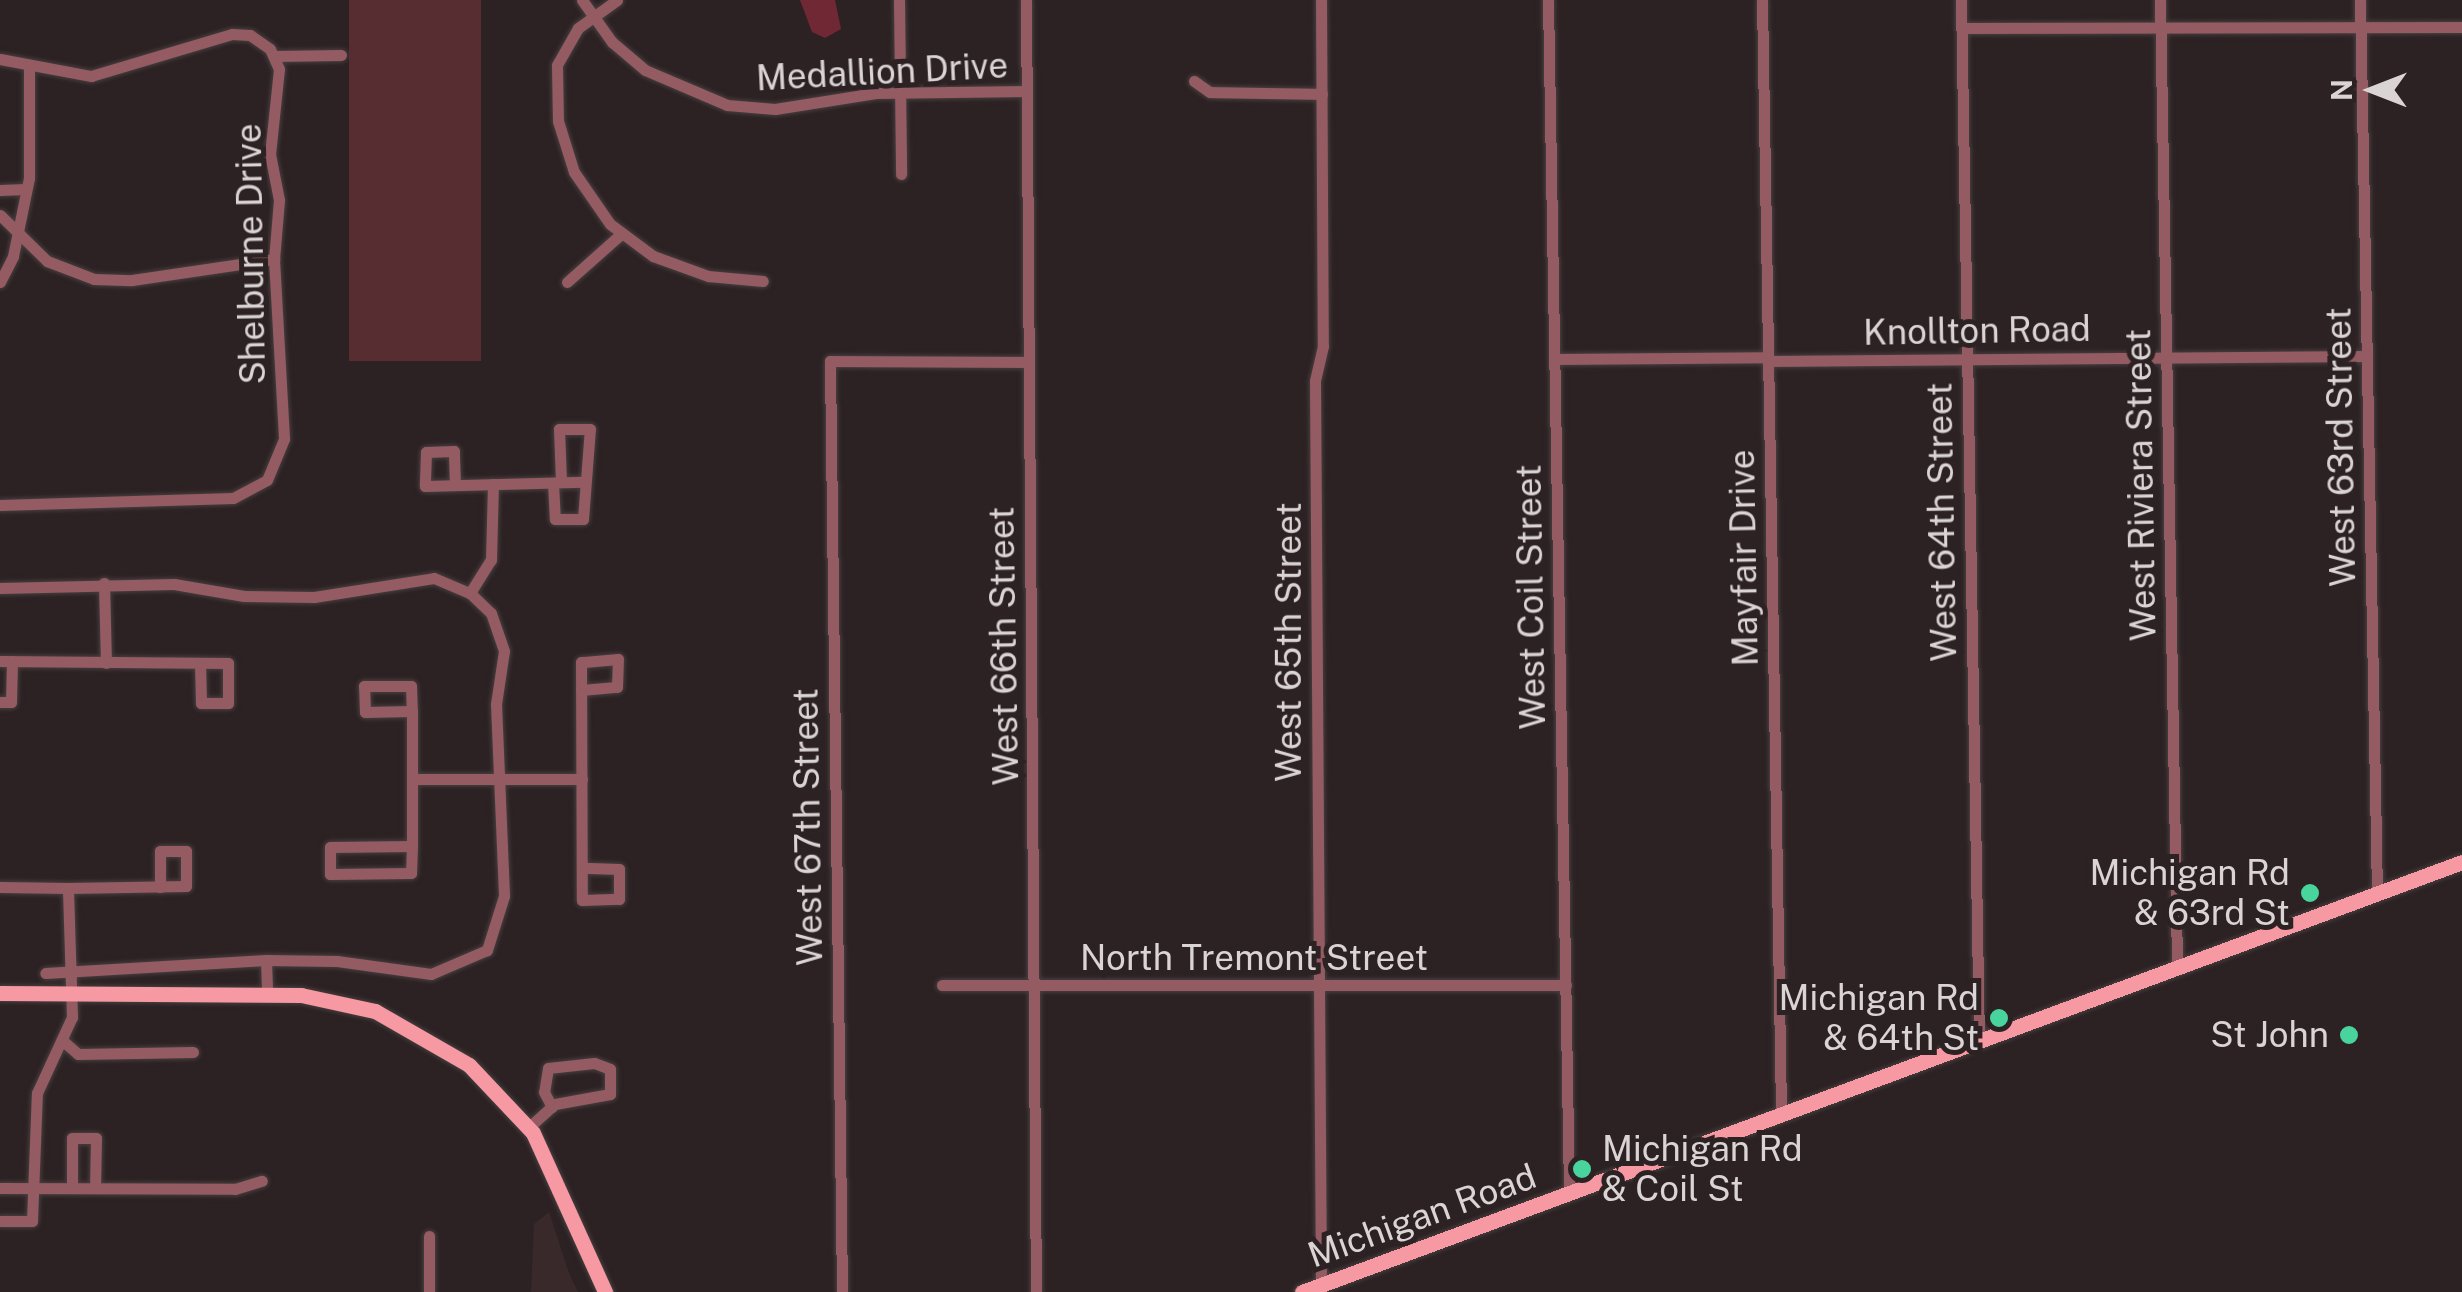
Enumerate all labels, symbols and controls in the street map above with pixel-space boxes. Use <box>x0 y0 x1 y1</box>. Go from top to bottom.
north arrow <box>2322 40 2422 140</box>
street label: Medallion Drive <box>755 44 1009 100</box>
text: N <box>2325 79 2358 101</box>
street label: Shelburne Drive <box>228 123 274 385</box>
street label: West 63rd Street <box>2318 307 2364 587</box>
street label: Knollton Road <box>1863 308 2091 354</box>
street label: West Riviera Street <box>2117 328 2165 642</box>
street label: West 64th Street <box>1919 382 1965 662</box>
street label: Mayfair Drive <box>1721 449 1767 667</box>
street label: West Coil Street <box>1508 464 1554 730</box>
street label: West 65th Street <box>1268 502 1310 782</box>
street label: West 66th Street <box>981 506 1027 786</box>
street label: West 67th Street <box>785 688 831 966</box>
place label: Michigan Rd & 63rd St <box>2089 852 2290 934</box>
marker: Michigan Rd & 63rd St <box>2299 882 2321 904</box>
street label: North Tremont Street <box>1080 937 1428 979</box>
place label: Michigan Rd & 64th St <box>1778 977 1979 1059</box>
marker: Michigan Rd & 64th St <box>1988 1007 2010 1029</box>
place label: St John <box>2210 1014 2329 1056</box>
marker: St John <box>2338 1024 2360 1046</box>
place label: Michigan Rd & Coil St <box>1602 1128 1803 1210</box>
street label: Michigan Road <box>1302 1155 1542 1277</box>
marker: Michigan Rd & Coil St <box>1571 1158 1593 1180</box>

